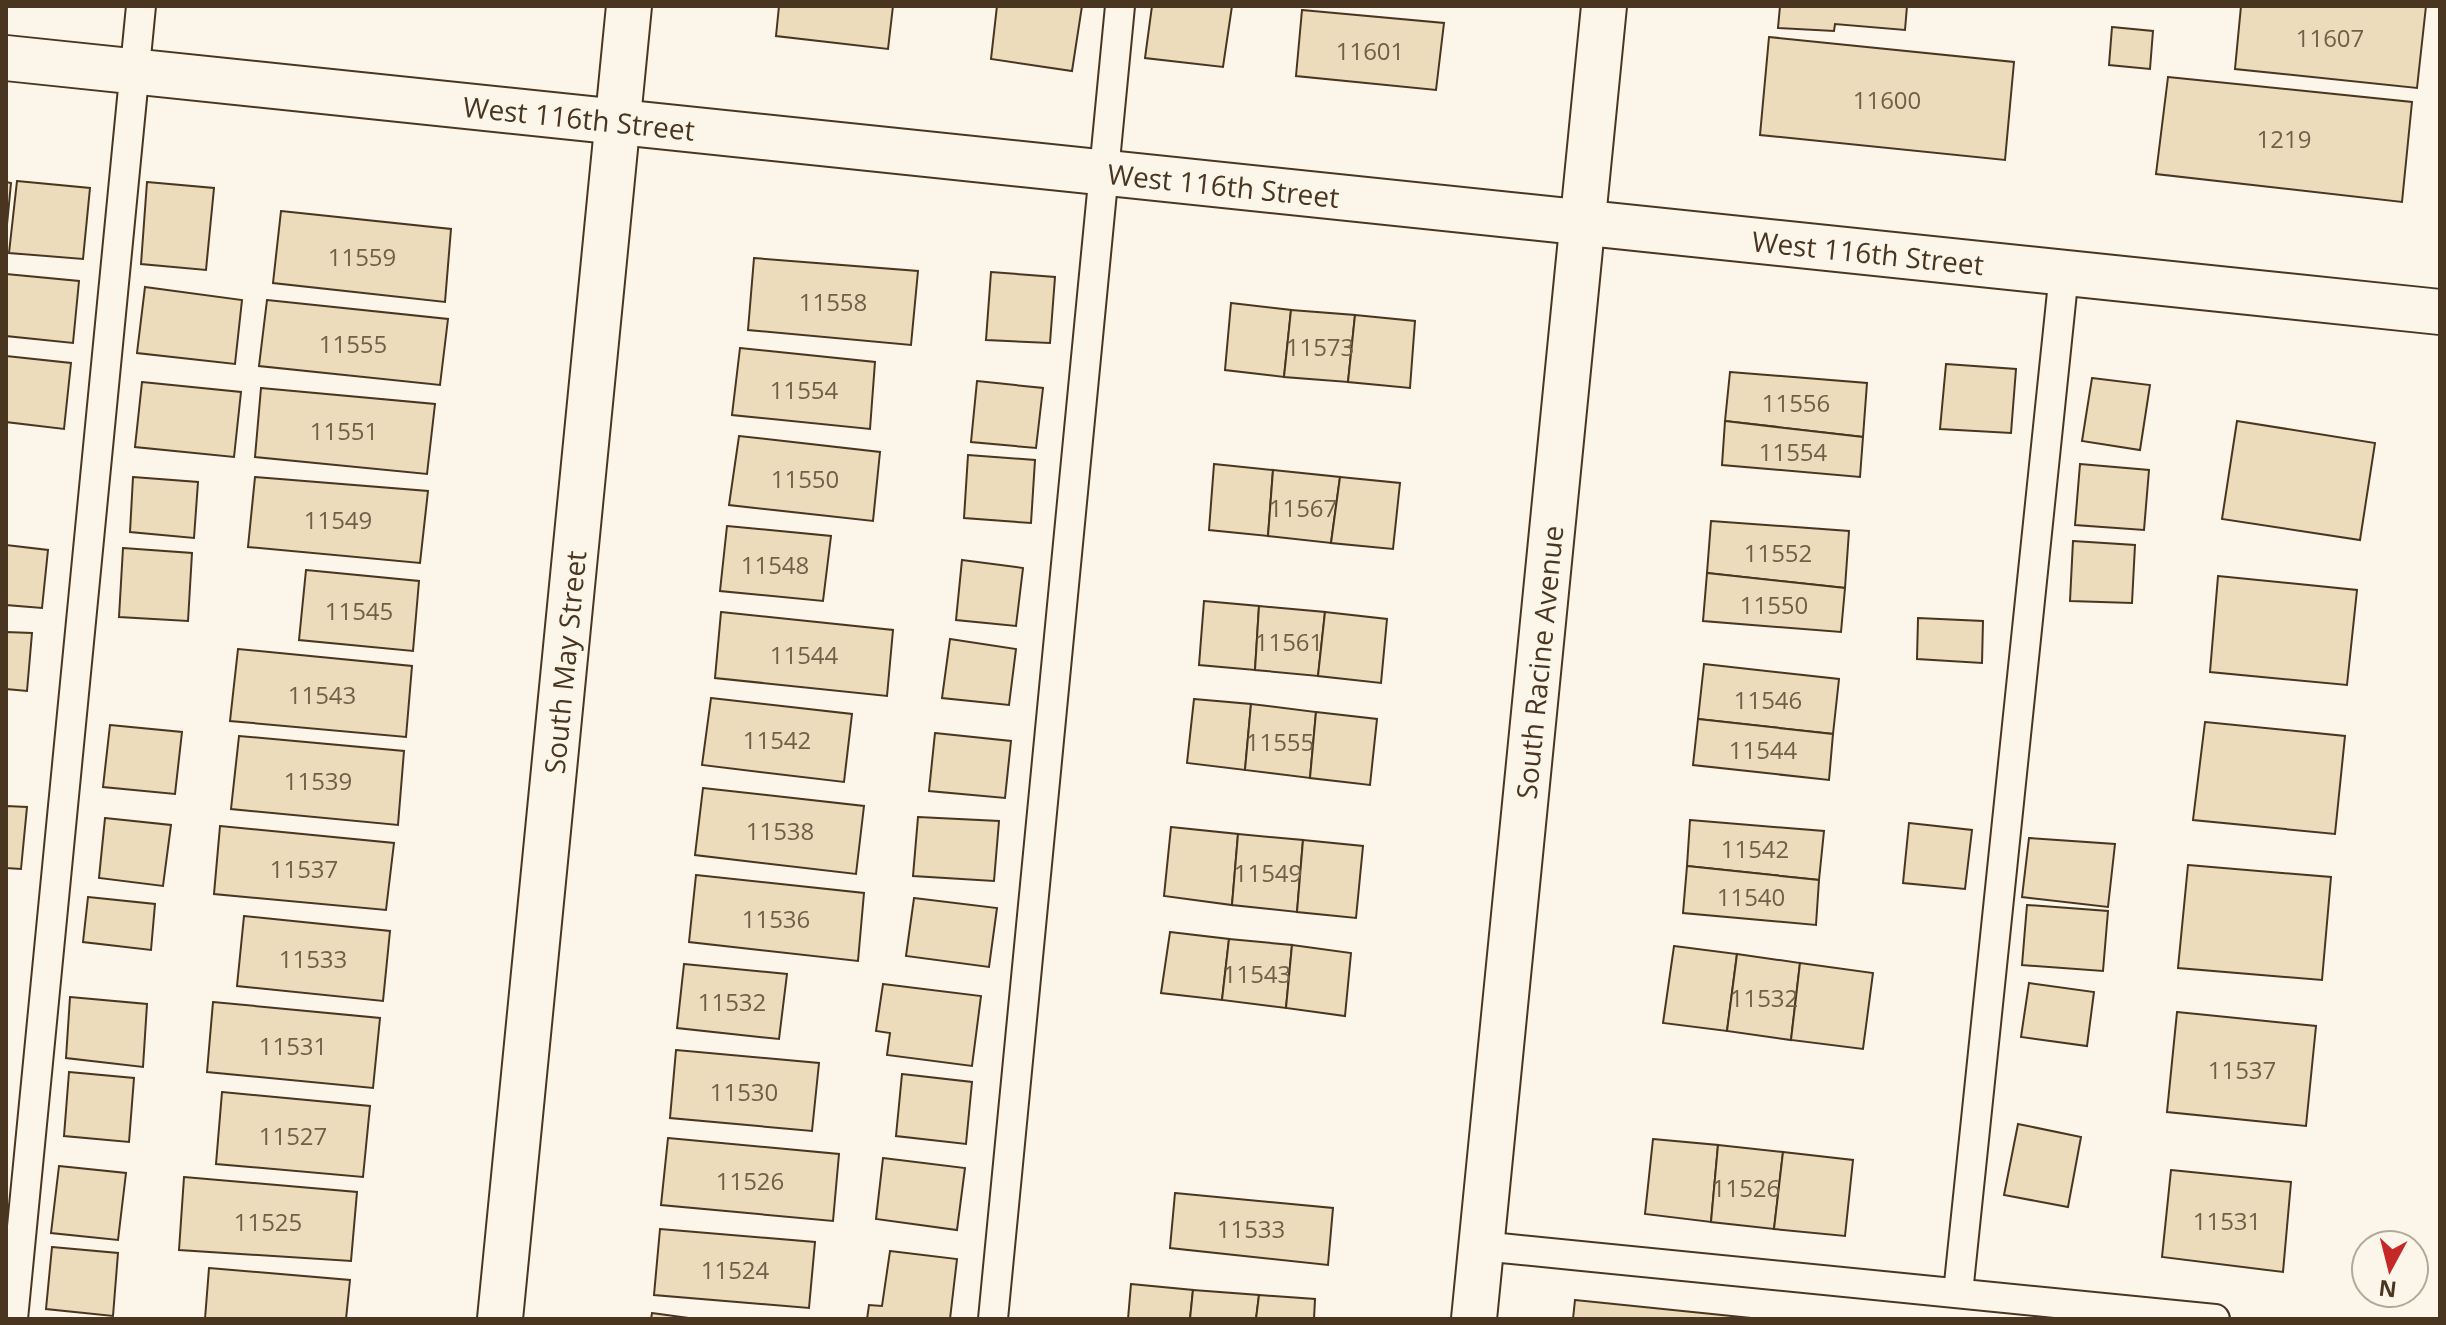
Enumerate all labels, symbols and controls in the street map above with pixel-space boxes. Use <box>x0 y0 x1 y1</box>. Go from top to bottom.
house number: 11607 <box>2296 21 2364 54</box>
house number: 11601 <box>1336 34 1404 67</box>
house number: 11600 <box>1853 83 1921 116</box>
street label: West 116th Street <box>461 87 697 149</box>
house number: 1219 <box>2257 122 2311 155</box>
street label: West 116th Street <box>1106 154 1341 216</box>
street label: West 116th Street <box>1750 221 1986 283</box>
house number: 11559 <box>328 240 396 273</box>
house number: 11558 <box>799 285 867 318</box>
house number: 11555 <box>319 327 387 360</box>
house number: 11573 <box>1286 330 1354 363</box>
house number: 11554 <box>770 373 839 406</box>
house number: 11556 <box>1762 386 1830 419</box>
house number: 11551 <box>310 414 378 447</box>
house number: 11554 <box>1759 435 1828 468</box>
house number: 11550 <box>771 462 839 495</box>
house number: 11567 <box>1269 491 1337 524</box>
house number: 11549 <box>304 503 372 536</box>
street label: South Racine Avenue <box>1507 524 1571 801</box>
house number: 11552 <box>1744 536 1812 569</box>
house number: 11548 <box>741 548 809 581</box>
street label: South May Street <box>535 549 594 776</box>
house number: 11550 <box>1740 588 1808 621</box>
house number: 11545 <box>325 594 393 627</box>
house number: 11561 <box>1255 625 1323 658</box>
house number: 11544 <box>770 638 839 671</box>
house number: 11543 <box>288 678 356 711</box>
house number: 11546 <box>1734 683 1802 716</box>
house number: 11542 <box>743 723 811 756</box>
house number: 11555 <box>1246 725 1314 758</box>
house number: 11544 <box>1729 733 1798 766</box>
house number: 11539 <box>284 764 352 797</box>
house number: 11538 <box>746 814 814 847</box>
house number: 11542 <box>1721 832 1789 865</box>
house number: 11537 <box>270 852 338 885</box>
house number: 11549 <box>1234 856 1302 889</box>
house number: 11540 <box>1717 880 1785 913</box>
house number: 11536 <box>742 902 810 935</box>
house number: 11533 <box>279 942 347 975</box>
house number: 11543 <box>1223 957 1291 990</box>
house number: 11532 <box>1730 981 1798 1014</box>
house number: 11532 <box>698 985 766 1018</box>
house number: 11531 <box>259 1029 327 1062</box>
house number: 11537 <box>2208 1053 2276 1086</box>
house number: 11530 <box>710 1075 778 1108</box>
house number: 11527 <box>259 1119 327 1152</box>
house number: 11526 <box>716 1164 784 1197</box>
house number: 11526 <box>1712 1171 1780 1204</box>
house number: 11531 <box>2193 1204 2261 1237</box>
house number: 11525 <box>234 1205 302 1238</box>
house number: 11533 <box>1217 1212 1285 1245</box>
north arrow <box>2350 1229 2430 1309</box>
house number: 11524 <box>701 1253 770 1286</box>
text: N <box>2377 1274 2398 1306</box>

